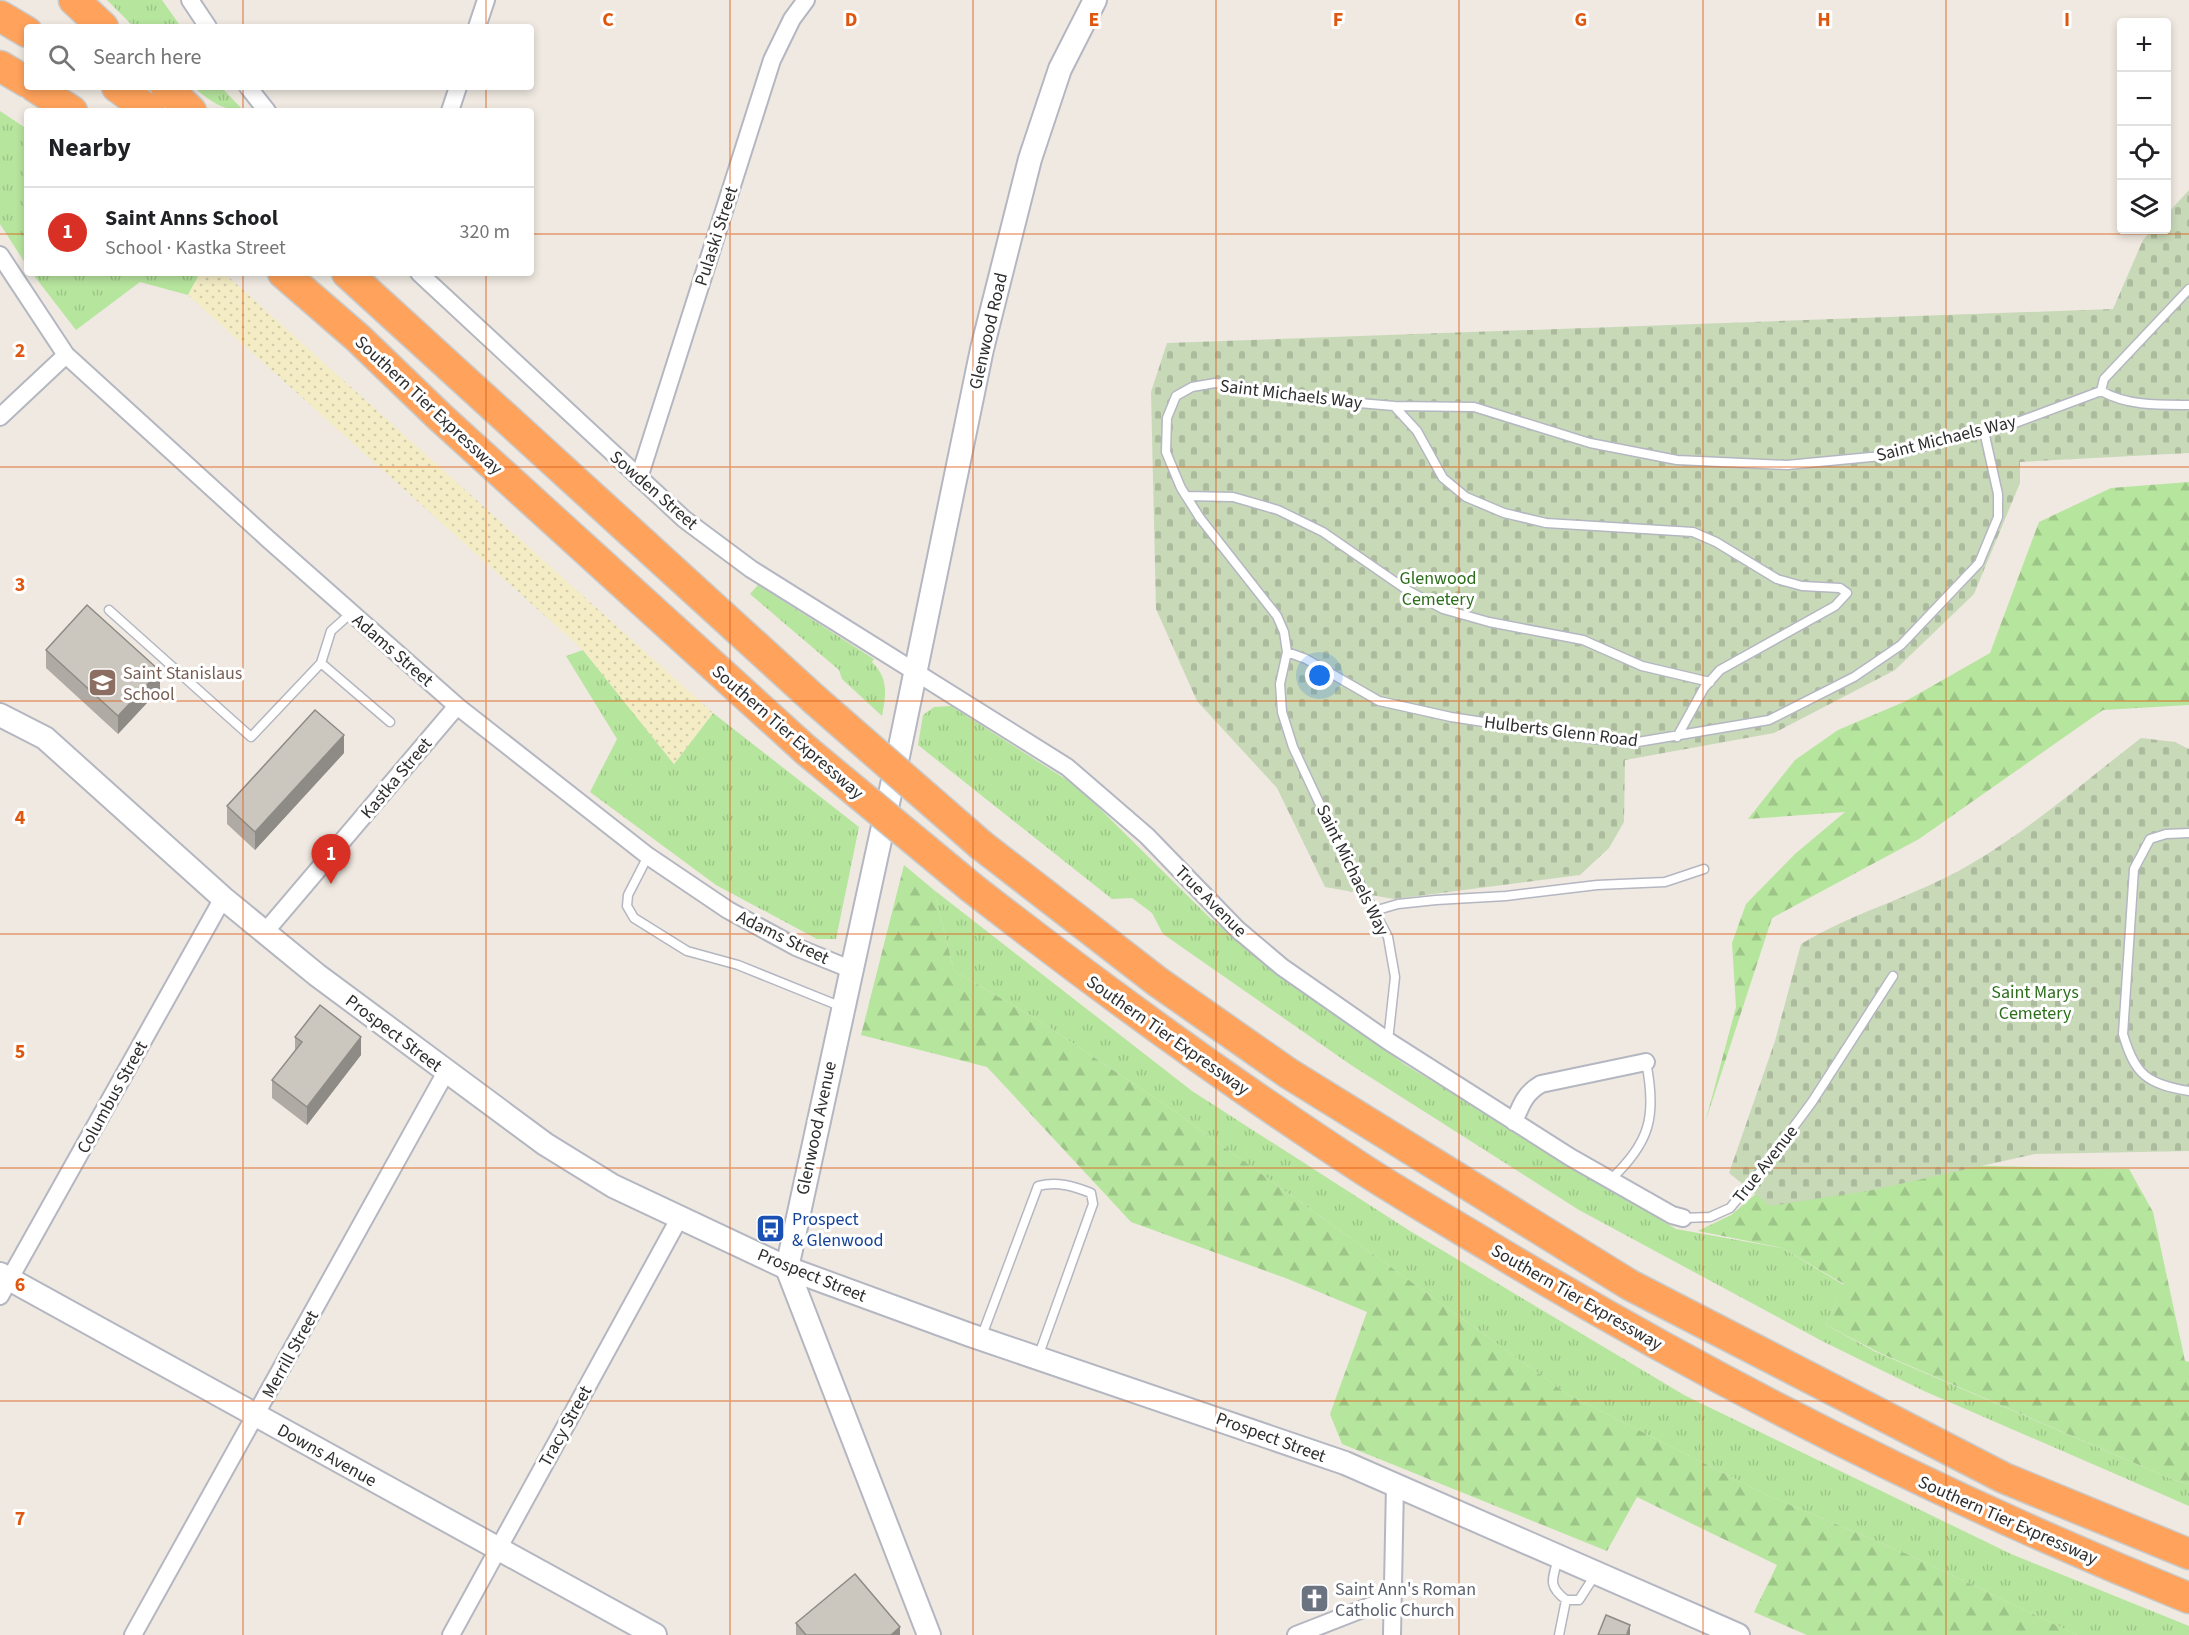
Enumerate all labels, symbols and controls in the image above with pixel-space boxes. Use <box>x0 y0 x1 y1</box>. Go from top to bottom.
text: C <box>602 6 614 34</box>
text: D <box>845 6 857 34</box>
text: E <box>1089 6 1099 34</box>
text: F <box>1333 6 1343 34</box>
text: G <box>1575 6 1587 34</box>
text: H <box>1817 6 1831 34</box>
text: I <box>2064 6 2070 34</box>
map controls <box>2117 18 2171 234</box>
button: + <box>2117 18 2171 72</box>
search box <box>24 24 534 90</box>
icon: search <box>45 41 78 74</box>
text: Search here <box>93 41 201 73</box>
button: − <box>2117 72 2171 126</box>
button: locate <box>2117 126 2171 180</box>
text: Nearby <box>48 129 131 166</box>
button: layers <box>2117 180 2171 234</box>
street label: Pulaski Street <box>689 183 744 289</box>
text: Saint Anns School <box>105 202 278 234</box>
text: 1 <box>62 218 73 246</box>
text: 320 m <box>460 218 510 246</box>
text: School · Kastka Street <box>105 234 286 262</box>
street label: Glenwood Road <box>963 270 1014 392</box>
street label: Southern Tier Expressway <box>349 330 508 481</box>
text: 2 <box>15 337 25 365</box>
street label: Saint Michaels Way <box>1218 373 1364 416</box>
street label: Saint Michaels Way <box>1874 409 2019 468</box>
street label: Sowden Street <box>604 445 703 536</box>
park label: Glenwood Cemetery <box>1400 566 1476 612</box>
text: 3 <box>15 571 25 599</box>
street label: Adams Street <box>347 608 439 693</box>
street label: Southern Tier Expressway <box>706 659 869 806</box>
place label: Saint Stanislaus School <box>123 661 242 707</box>
your location <box>1305 661 1334 690</box>
school or university icon: Saint Stanislaus School <box>86 667 118 699</box>
street label: Hulberts Glenn Road <box>1483 710 1639 753</box>
street label: Kastka Street <box>355 732 438 824</box>
street label: Saint Michaels Way <box>1310 800 1395 941</box>
text: 4 <box>15 804 26 832</box>
pin: 1 <box>312 834 350 884</box>
street label: True Avenue <box>1169 860 1252 943</box>
street label: Adams Street <box>732 904 833 971</box>
street label: Southern Tier Expressway <box>1081 970 1255 1102</box>
park label: Saint Marys Cemetery <box>1991 980 2079 1026</box>
street label: Prospect Street <box>340 989 447 1078</box>
street label: Columbus Street <box>71 1036 154 1158</box>
text: 5 <box>15 1038 25 1066</box>
street label: Glenwood Avenue <box>790 1059 843 1197</box>
street label: True Avenue <box>1727 1120 1804 1209</box>
place label: Prospect & Glenwood <box>792 1207 883 1253</box>
bus stop icon: Prospect & Glenwood <box>755 1213 787 1245</box>
street label: Southern Tier Expressway <box>1487 1238 1667 1357</box>
street label: Prospect Street <box>754 1242 870 1309</box>
text: 6 <box>15 1271 25 1299</box>
street label: Merrill Street <box>256 1306 325 1403</box>
street label: Tracy Street <box>533 1381 598 1471</box>
street label: Prospect Street <box>1212 1406 1329 1469</box>
street label: Downs Avenue <box>273 1418 381 1493</box>
street label: Southern Tier Expressway <box>1914 1470 2102 1572</box>
text: 7 <box>15 1505 25 1533</box>
place label: Saint Ann's Roman Catholic Church <box>1335 1577 1476 1623</box>
church icon: Saint Ann's Roman Catholic Church <box>1298 1583 1330 1615</box>

